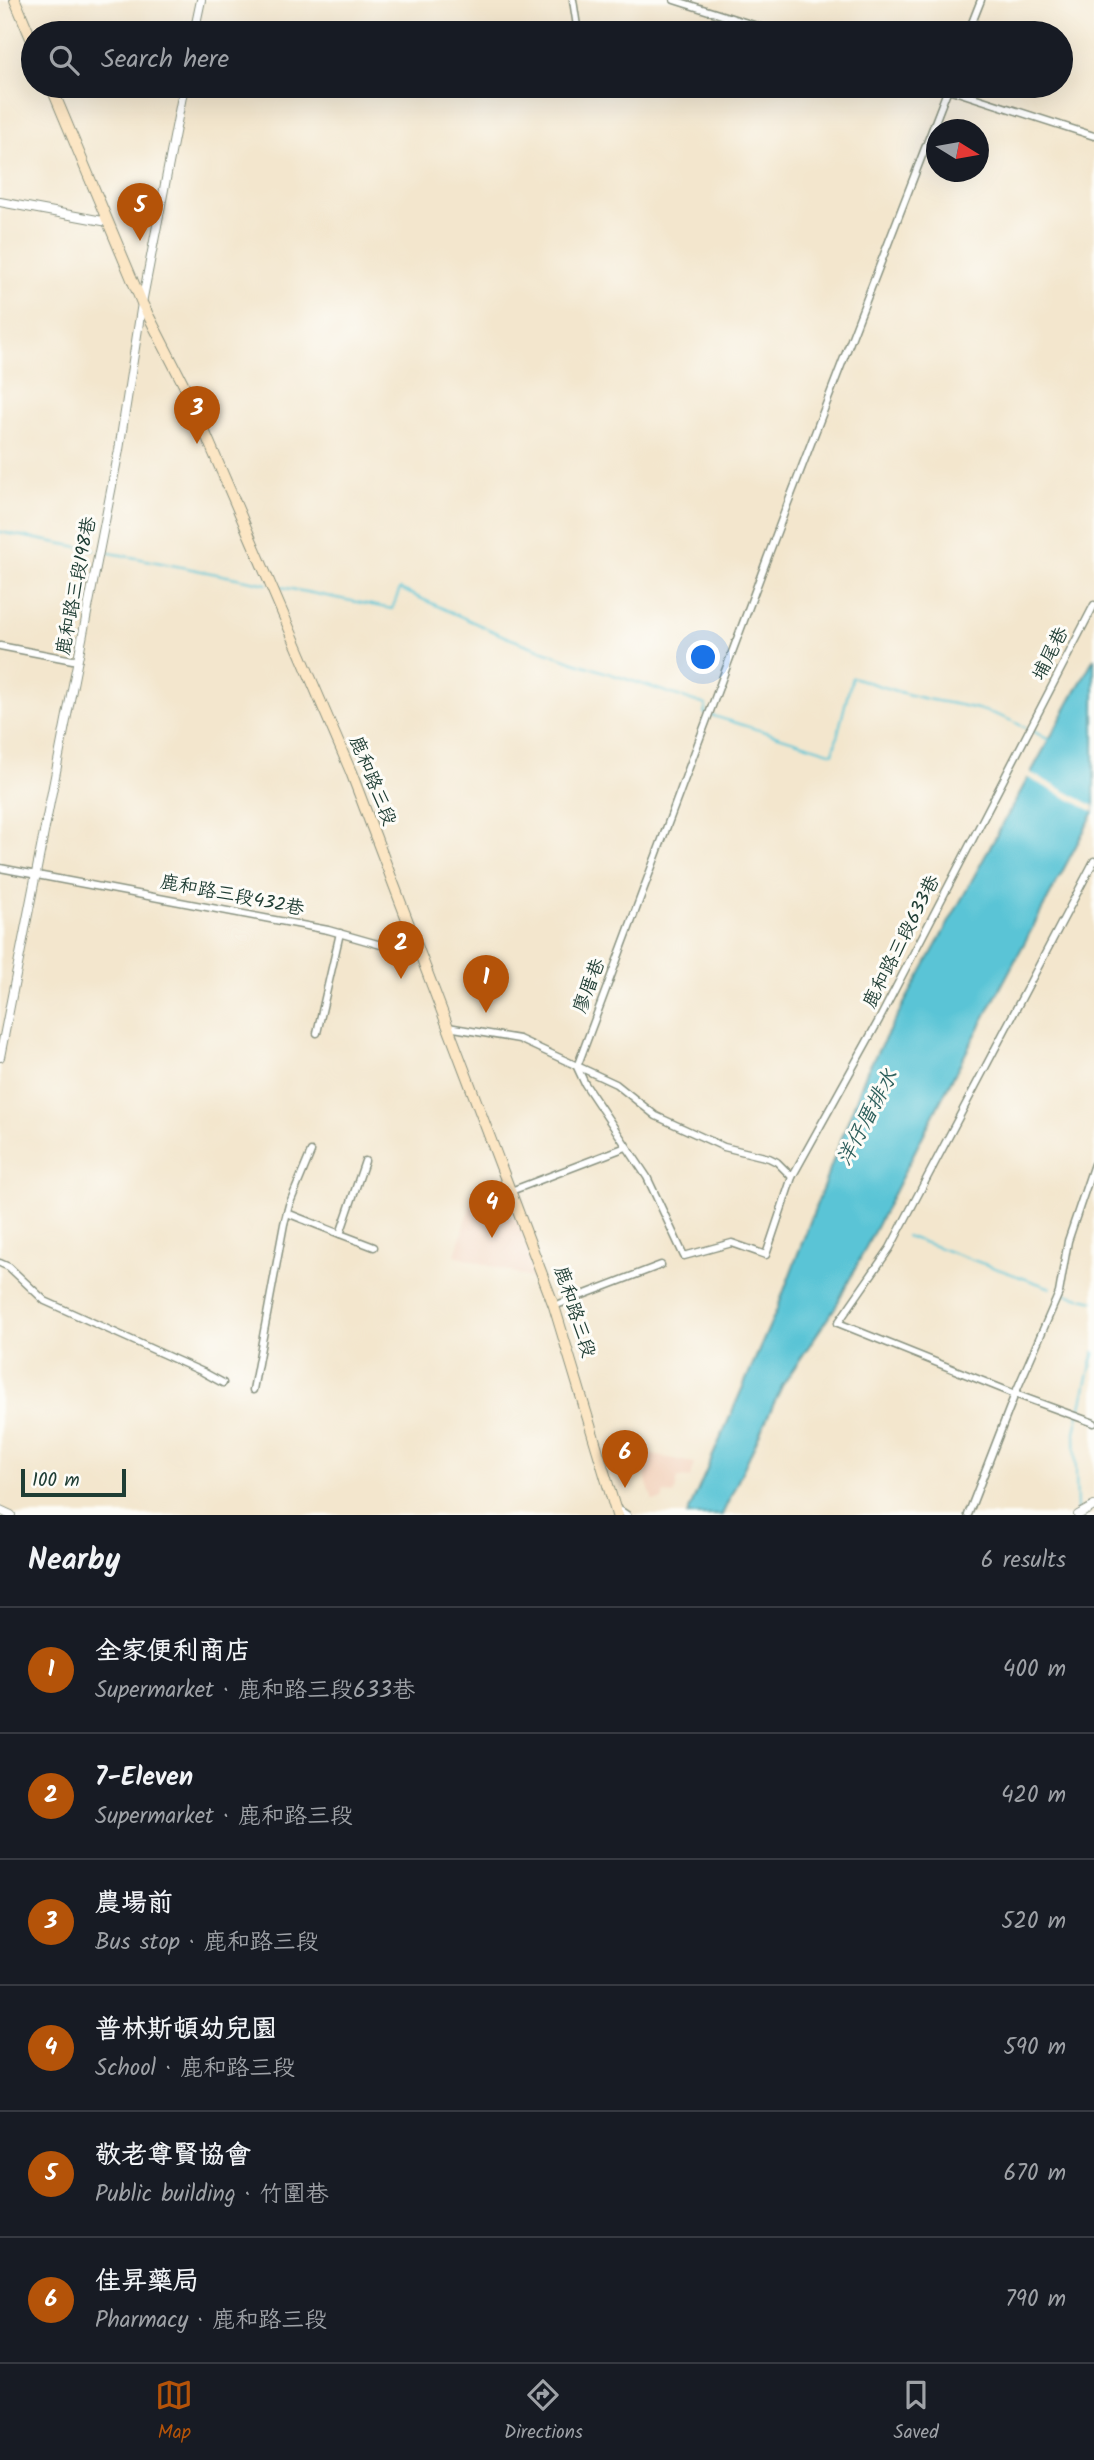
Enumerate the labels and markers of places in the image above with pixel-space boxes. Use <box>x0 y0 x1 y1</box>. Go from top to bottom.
pin: 5 <box>117 183 163 241</box>
pin: 3 <box>174 386 220 444</box>
pin: 2 <box>378 921 424 979</box>
pin: 1 <box>463 955 509 1013</box>
pin: 4 <box>469 1180 515 1238</box>
pin: 6 <box>602 1430 648 1488</box>

